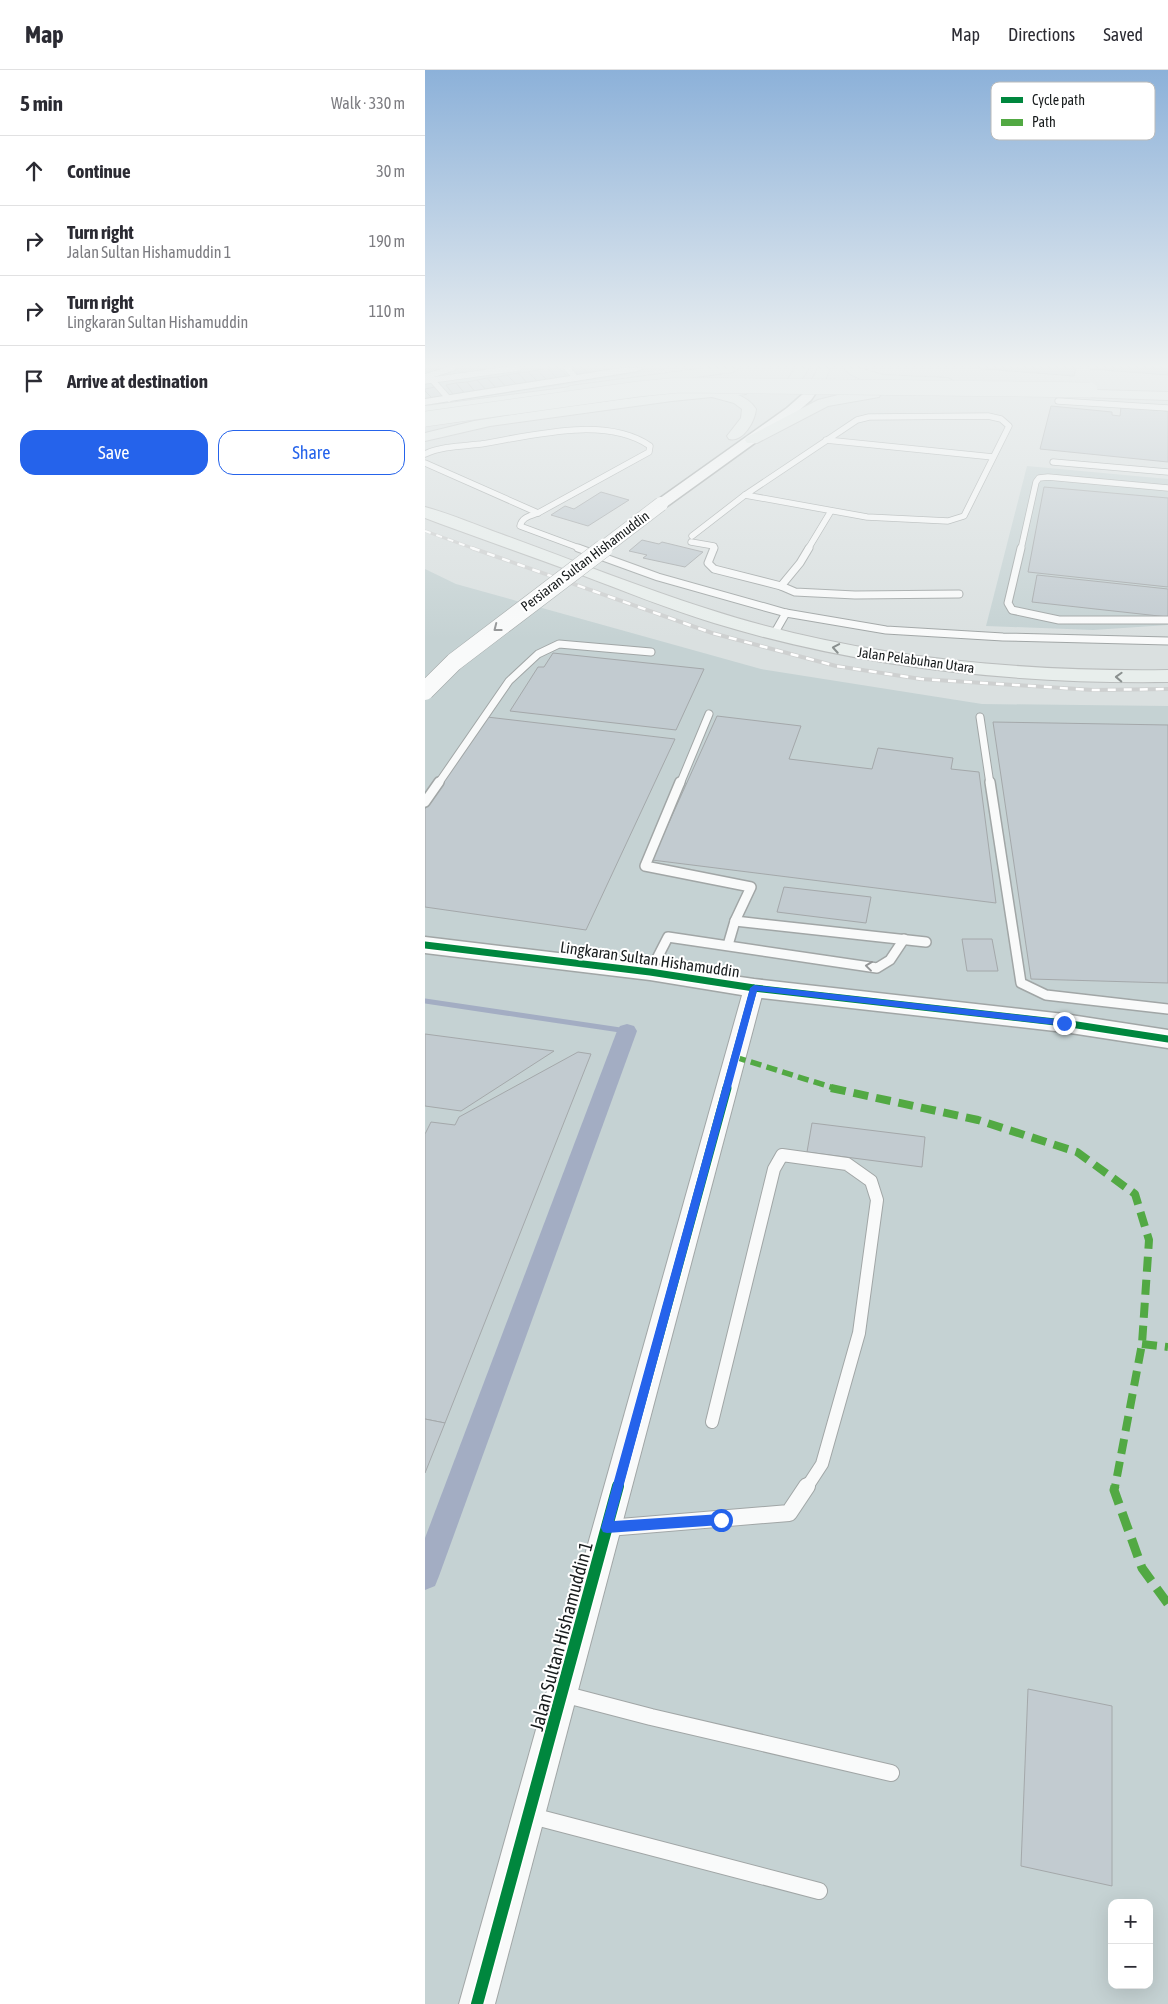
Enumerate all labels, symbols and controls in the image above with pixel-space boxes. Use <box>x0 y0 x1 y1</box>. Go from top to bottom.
text: Map <box>25 21 64 48</box>
text: Map <box>951 24 980 45</box>
text: Directions <box>1008 24 1075 45</box>
text: Saved <box>1103 24 1143 45</box>
legend <box>991 82 1155 140</box>
text: 5 min <box>20 91 63 115</box>
text: Cycle path <box>1032 92 1085 108</box>
text: Walk · 330 m <box>331 94 405 112</box>
text: Path <box>1032 114 1056 130</box>
icon: ahead <box>20 157 48 185</box>
text: Continue <box>67 160 131 182</box>
text: 30 m <box>376 162 405 180</box>
text: Turn right <box>67 221 134 243</box>
icon: right <box>20 227 48 255</box>
text: 190 m <box>369 232 405 250</box>
text: Jalan Sultan Hishamuddin 1 <box>67 243 231 261</box>
text: Turn right <box>67 291 134 313</box>
icon: right <box>20 297 48 325</box>
text: 110 m <box>369 302 405 320</box>
text: Lingkaran Sultan Hishamuddin <box>67 313 248 331</box>
icon: arrive <box>20 367 48 395</box>
text: Arrive at destination <box>67 370 208 392</box>
button: Save <box>20 430 208 475</box>
button: Share <box>218 430 405 475</box>
street label: Persiaran Sultan Hishamuddin <box>518 508 652 614</box>
one-way arrow <box>494 623 503 631</box>
one-way arrow <box>832 643 841 653</box>
street label: Jalan Pelabuhan Utara <box>857 644 975 676</box>
one-way arrow <box>1115 672 1123 682</box>
street label: Lingkaran Sultan Hishamuddin <box>559 937 741 982</box>
one-way arrow <box>865 961 873 972</box>
route end <box>1053 1012 1076 1035</box>
route start <box>710 1509 733 1532</box>
street label: Jalan Sultan Hishamuddin 1 <box>525 1539 597 1733</box>
map controls <box>1108 1899 1153 1989</box>
button: + <box>1108 1899 1153 1944</box>
button: − <box>1108 1944 1153 1989</box>

